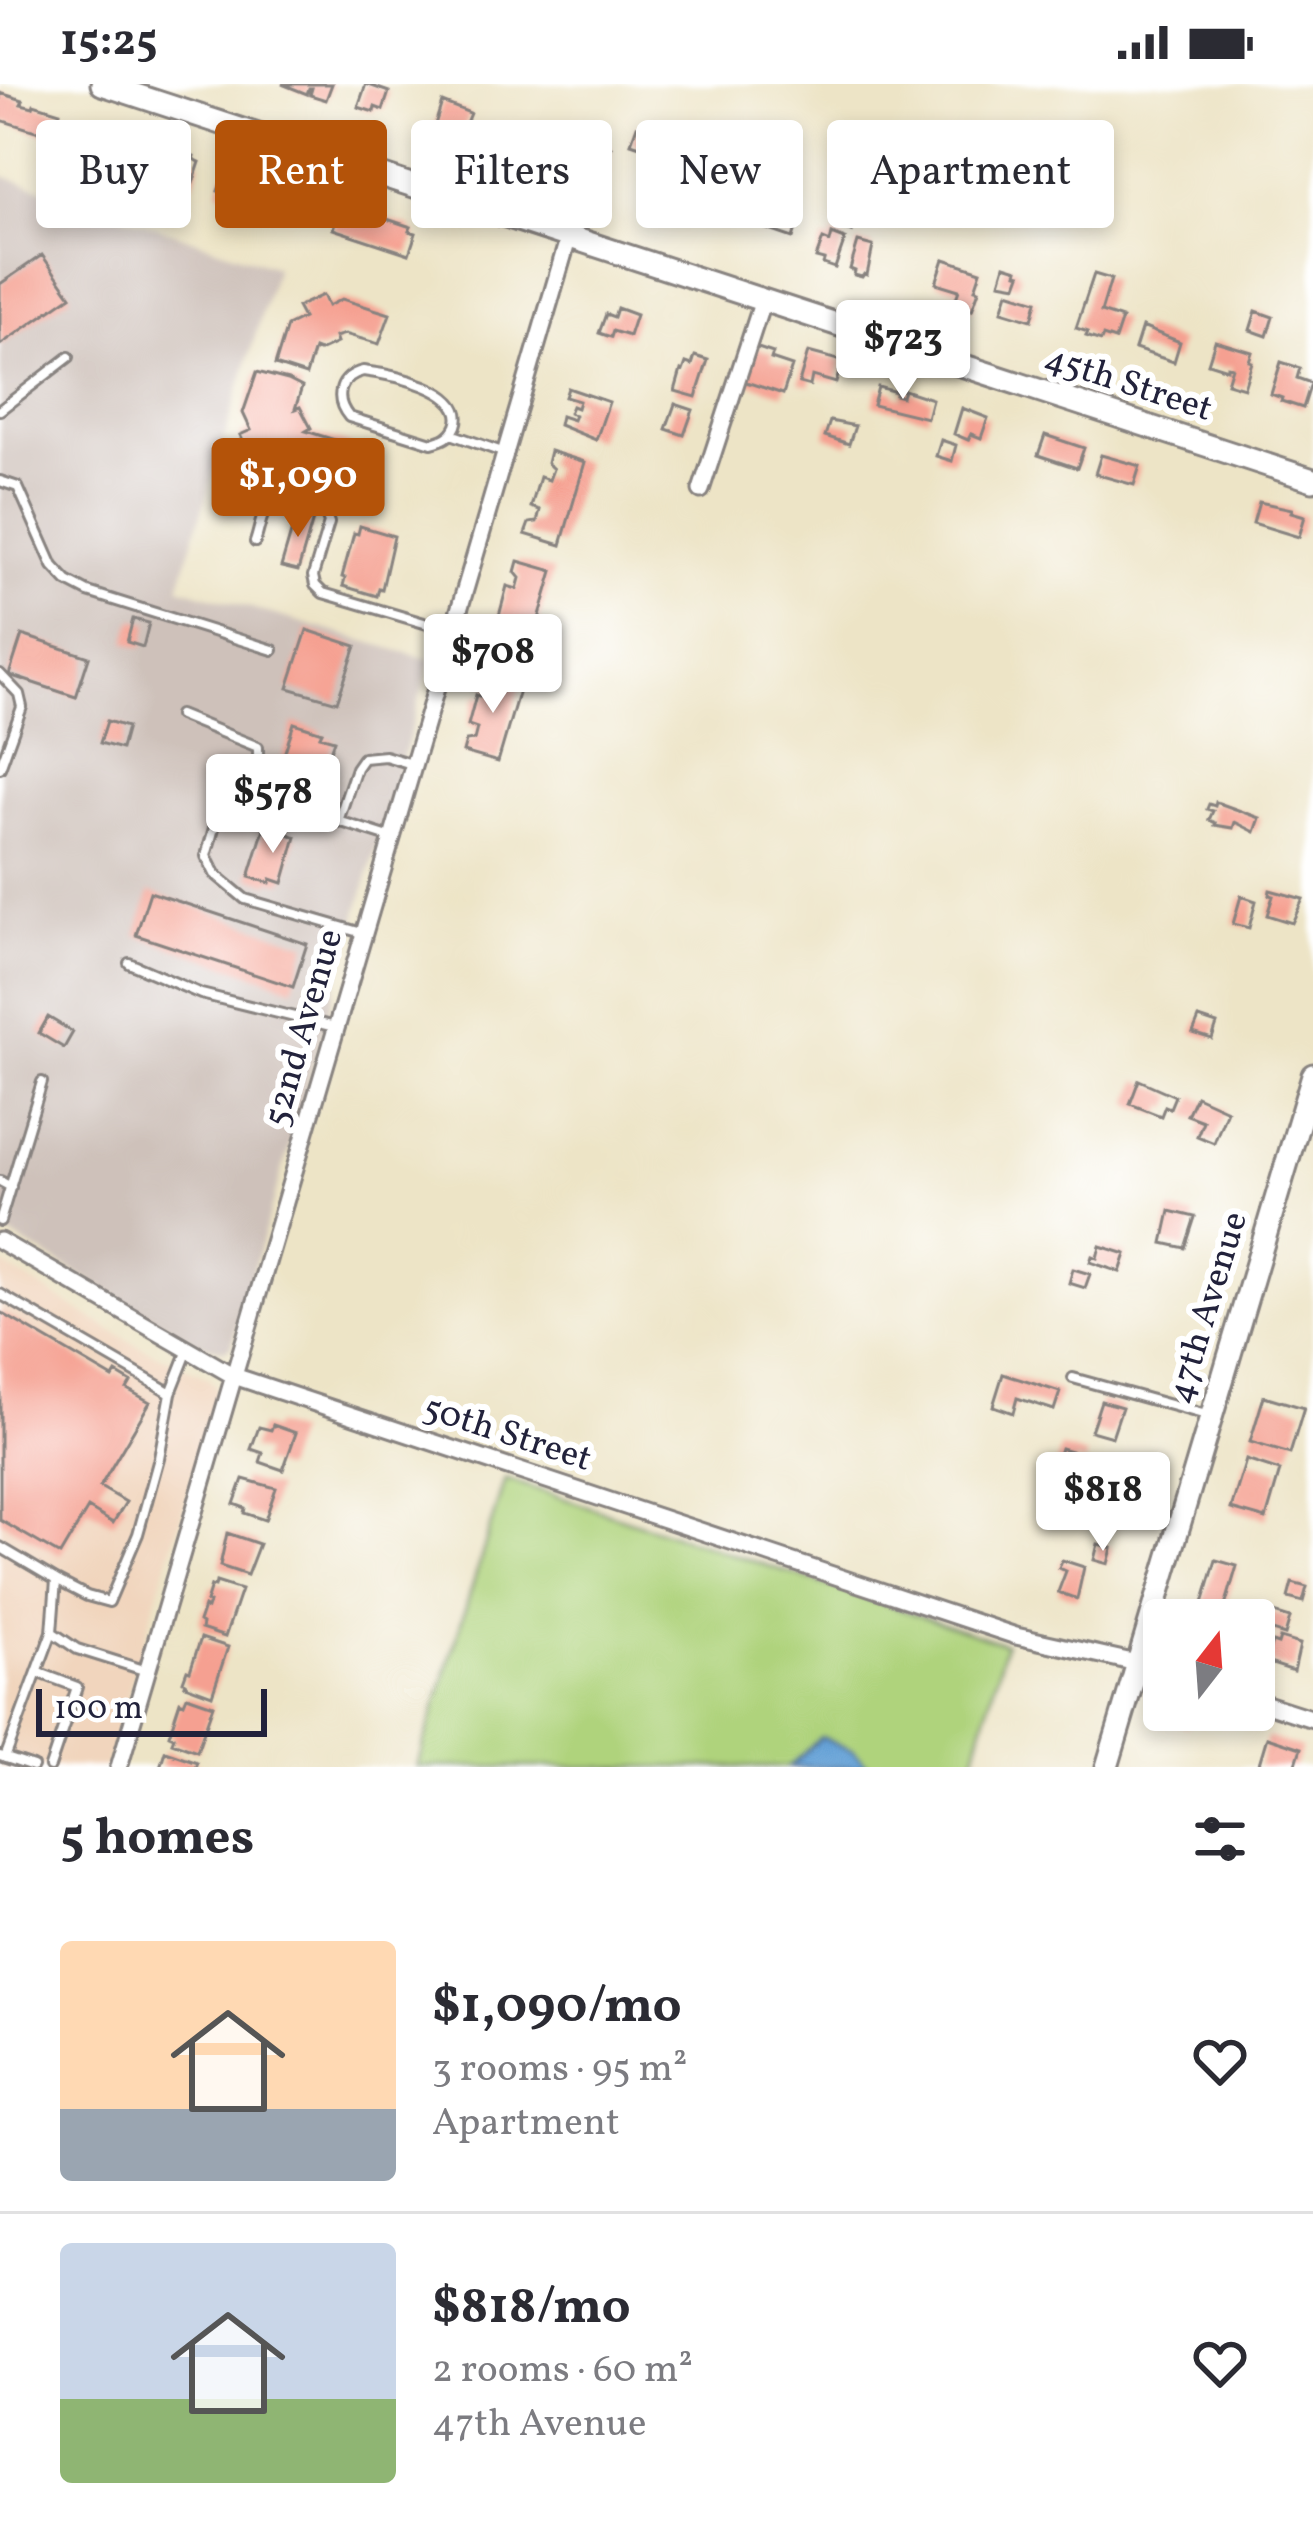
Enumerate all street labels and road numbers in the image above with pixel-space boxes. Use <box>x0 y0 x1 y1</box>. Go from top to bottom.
street label: 45th Street <box>1038 334 1218 436</box>
street label: 52nd Avenue <box>253 923 357 1133</box>
street label: 47th Avenue <box>1156 1206 1262 1410</box>
street label: 50th Street <box>417 1384 597 1486</box>

